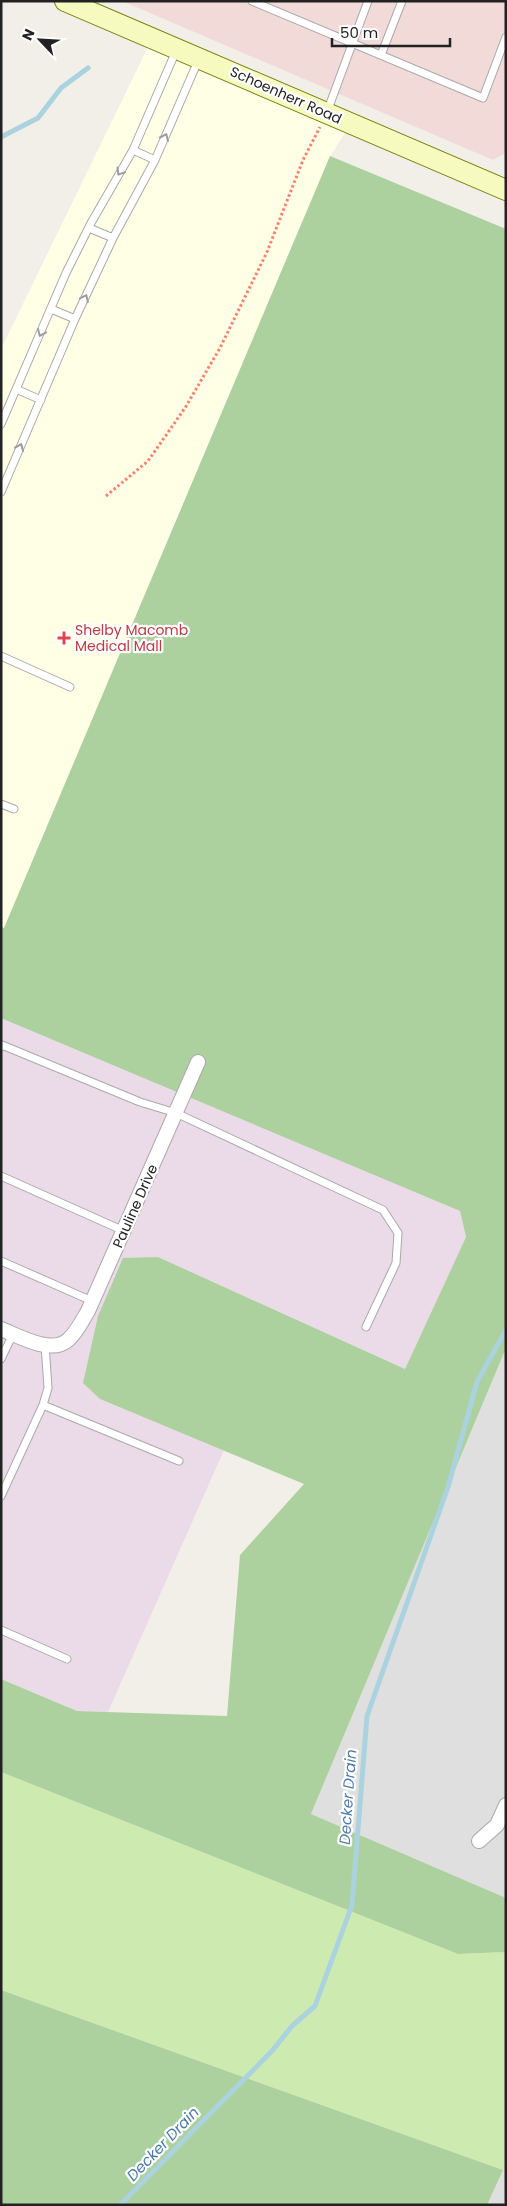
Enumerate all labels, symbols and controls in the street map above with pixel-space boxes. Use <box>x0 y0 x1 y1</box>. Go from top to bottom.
north arrow <box>15 15 65 65</box>
scale bar <box>332 15 450 47</box>
text: 50 m <box>340 22 378 43</box>
text: N <box>17 26 40 44</box>
street label: Schoenherr Road <box>227 61 345 129</box>
one-way arrow <box>159 133 170 142</box>
one-way arrow <box>116 166 126 175</box>
one-way arrow <box>78 294 89 303</box>
one-way arrow <box>36 328 47 337</box>
one-way arrow <box>14 443 25 452</box>
place label: Shelby Macomb Medical Mall <box>75 620 188 656</box>
marker: Shelby Macomb Medical Mall <box>57 631 71 645</box>
street label: Pauline Drive <box>108 1161 163 1251</box>
water label: Decker Drain <box>334 1748 361 1845</box>
water label: Decker Drain <box>122 2102 203 2185</box>

